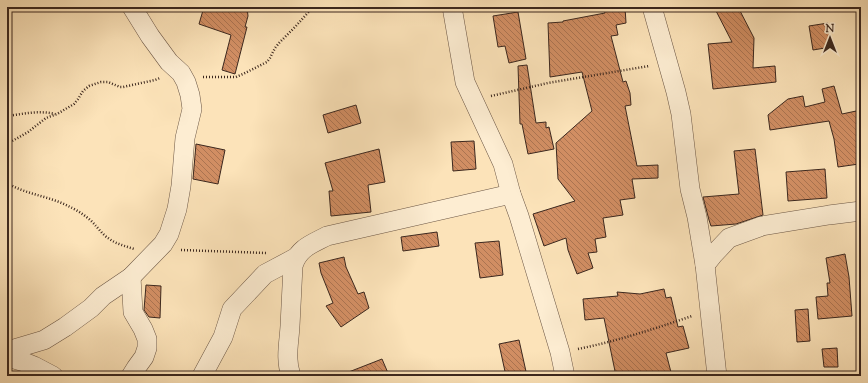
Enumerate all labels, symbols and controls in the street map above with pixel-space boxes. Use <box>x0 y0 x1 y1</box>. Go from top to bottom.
north arrow <box>810 18 850 58</box>
text: N <box>825 21 835 37</box>

